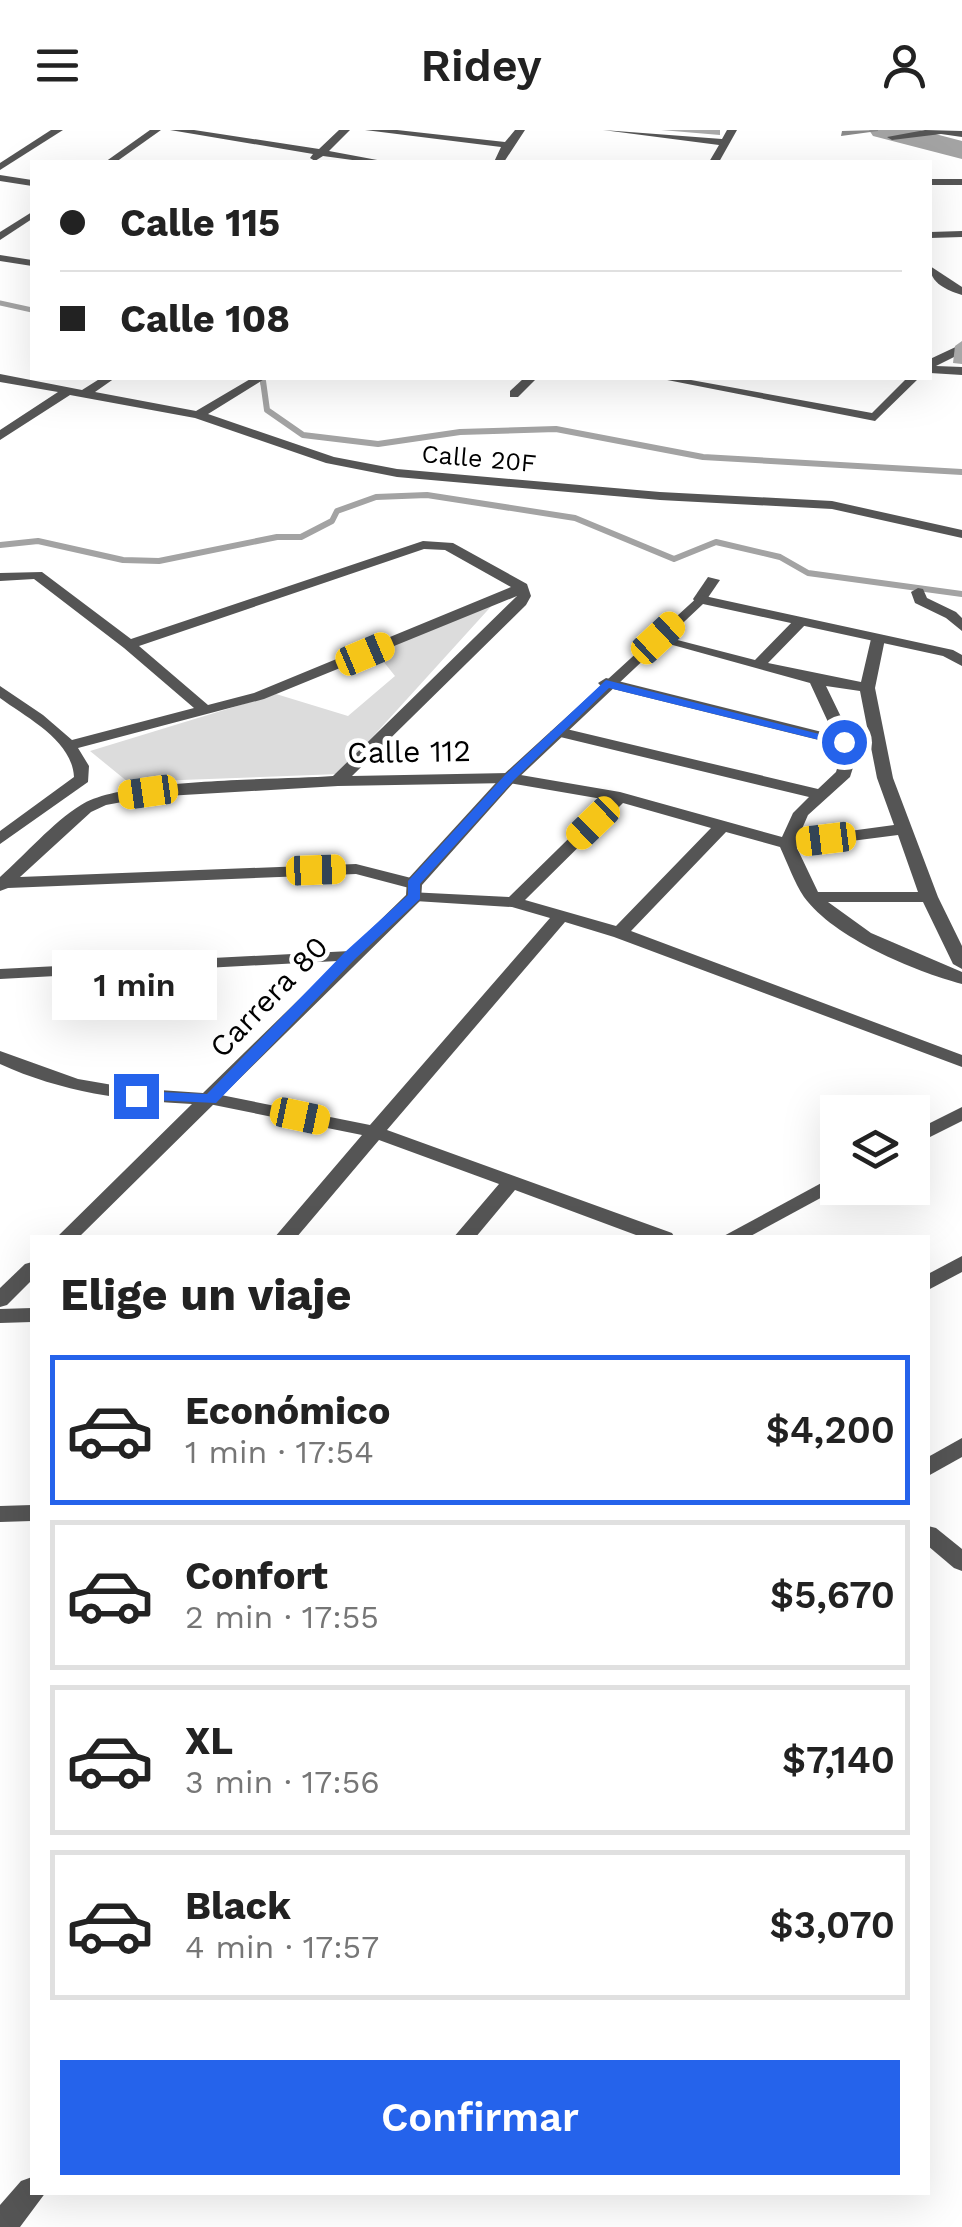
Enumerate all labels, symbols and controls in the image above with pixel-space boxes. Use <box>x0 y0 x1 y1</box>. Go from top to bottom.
icon: menu <box>30 38 85 93</box>
icon: person <box>877 38 932 93</box>
text: Ridey <box>420 39 542 92</box>
text: Calle 115 <box>120 201 280 245</box>
text: Calle 108 <box>120 297 290 341</box>
street label: Calle 20F <box>420 439 537 478</box>
car <box>626 607 690 669</box>
car <box>332 628 398 680</box>
route start <box>822 720 867 765</box>
street label: Calle 112 <box>347 733 471 770</box>
car <box>116 773 180 811</box>
car <box>561 791 625 855</box>
car <box>794 820 858 858</box>
car <box>285 854 347 886</box>
street label: Carrera 80 <box>202 929 335 1064</box>
callout: 1 min <box>54 951 218 1021</box>
text: 1 min <box>93 966 176 1004</box>
route end <box>114 1074 159 1119</box>
car <box>268 1095 332 1137</box>
map controls <box>820 1095 930 1205</box>
button: layers <box>820 1095 930 1205</box>
text: Elige un viaje <box>60 1268 352 1321</box>
icon: car <box>65 1385 155 1475</box>
text: Económico <box>185 1389 390 1433</box>
text: $4,200 <box>766 1408 895 1452</box>
text: 1 min · 17:54 <box>185 1433 374 1471</box>
icon: car <box>65 1550 155 1640</box>
text: Confort <box>185 1554 328 1598</box>
text: $5,670 <box>770 1573 895 1617</box>
text: 2 min · 17:55 <box>185 1598 379 1636</box>
icon: car <box>65 1715 155 1805</box>
text: XL <box>185 1719 233 1763</box>
text: $7,140 <box>782 1738 895 1782</box>
text: 3 min · 17:56 <box>185 1763 380 1801</box>
icon: car <box>65 1880 155 1970</box>
text: Black <box>185 1884 291 1928</box>
text: $3,070 <box>769 1903 895 1947</box>
text: 4 min · 17:57 <box>185 1928 379 1966</box>
button: Confirmar <box>60 2060 900 2175</box>

